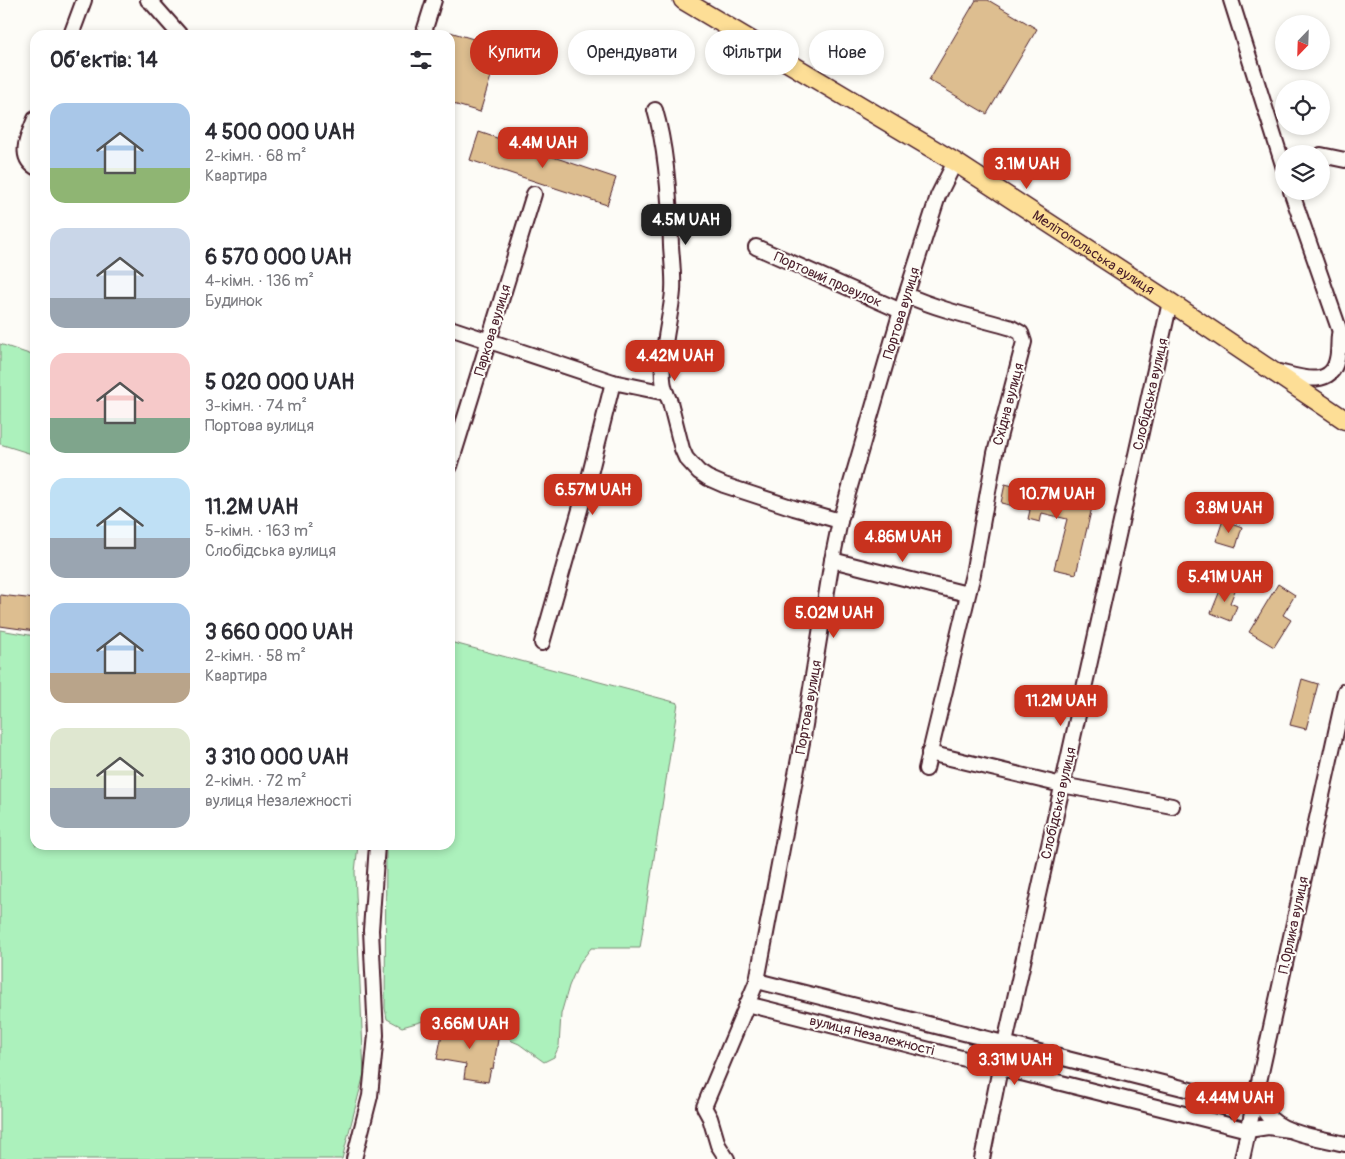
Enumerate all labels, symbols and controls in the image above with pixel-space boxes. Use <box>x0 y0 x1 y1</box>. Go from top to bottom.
north arrow <box>1275 15 1330 70</box>
map controls <box>1275 15 1330 200</box>
chip: Купити <box>470 30 558 75</box>
chip: Орендувати <box>568 30 695 75</box>
chip: Фільтри <box>705 30 799 75</box>
chip: Нове <box>809 30 884 75</box>
icon: filters <box>407 46 435 74</box>
text: Об’єктів: 14 <box>50 47 158 74</box>
button: locate <box>1275 80 1330 135</box>
text: 4 500 000 UAH <box>205 119 355 146</box>
icon: home <box>90 123 150 183</box>
pin: 4.4M UAH <box>491 126 595 169</box>
text: 4.4M UAH <box>509 133 577 153</box>
button: layers <box>1275 145 1330 200</box>
text: 2-кімн. · 68 m² <box>205 146 307 166</box>
pin: 3.1M UAH <box>975 148 1079 190</box>
text: 3.1M UAH <box>995 154 1059 174</box>
text: Квартира <box>205 166 267 186</box>
pin: 4.5M UAH <box>634 204 738 246</box>
street label: Мелітопольська вулиця <box>1029 207 1158 299</box>
text: 4.5M UAH <box>652 210 720 230</box>
text: 6 570 000 UAH <box>205 244 352 271</box>
icon: home <box>90 248 150 308</box>
street label: Портовий провулок <box>771 248 884 311</box>
street label: Портова вулиця <box>879 265 924 361</box>
text: 4-кімн. · 136 m² <box>205 271 314 291</box>
street label: Паркова вулиця <box>471 282 514 378</box>
text: Будинок <box>205 291 263 311</box>
street label: Слобідська вулиця <box>1129 336 1172 452</box>
pin: 4.42M UAH <box>618 340 732 382</box>
text: 4.42M UAH <box>636 346 714 366</box>
street label: Східна вулиця <box>989 361 1028 447</box>
text: 5 020 000 UAH <box>205 369 354 396</box>
icon: home <box>90 373 150 433</box>
text: 3-кімн. · 74 m² <box>205 396 307 416</box>
text: Портова вулиця <box>205 416 314 436</box>
pin: 6.57M UAH <box>536 474 650 516</box>
pin: 10.7M UAH <box>1000 478 1114 520</box>
text: 6.57M UAH <box>555 480 631 500</box>
text: 10.7M UAH <box>1019 484 1095 504</box>
pin: 3.8M UAH <box>1177 492 1281 534</box>
text: 11.2M UAH <box>205 494 298 521</box>
icon: home <box>90 498 150 558</box>
text: 3.8M UAH <box>1196 498 1262 518</box>
pin: 4.86M UAH <box>846 520 960 563</box>
text: 5-кімн. · 163 m² <box>205 521 313 541</box>
text: 4.86M UAH <box>865 527 941 547</box>
text: Слобідська вулиця <box>205 541 336 561</box>
pin: 5.41M UAH <box>1168 560 1282 603</box>
text: 5.41M UAH <box>1188 567 1262 587</box>
pin: 5.02M UAH <box>777 596 891 639</box>
text: 5.02M UAH <box>795 603 873 623</box>
text: 3 660 000 UAH <box>205 619 353 646</box>
icon: home <box>90 623 150 683</box>
text: 2-кімн. · 58 m² <box>205 646 306 666</box>
street label: Портова вулиця <box>792 659 825 755</box>
text: Квартира <box>205 666 267 686</box>
pin: 11.2M UAH <box>1004 684 1118 727</box>
text: 11.2M UAH <box>1025 691 1097 711</box>
text: 3 310 000 UAH <box>205 744 349 771</box>
street label: Слобідська вулиця <box>1037 745 1080 861</box>
icon: home <box>90 748 150 808</box>
text: 2-кімн. · 72 m² <box>205 771 307 791</box>
text: вулиця Незалежності <box>205 791 351 811</box>
street label: П.Орлика вулиця <box>1275 875 1312 975</box>
pin: 3.66M UAH <box>413 1008 527 1050</box>
street label: вулиця Незалежності <box>808 1012 936 1059</box>
text: 3.66M UAH <box>431 1014 509 1034</box>
pin: 3.31M UAH <box>958 1044 1072 1086</box>
text: 3.31M UAH <box>978 1050 1052 1070</box>
pin: 4.44M UAH <box>1178 1082 1292 1124</box>
text: 4.44M UAH <box>1196 1088 1274 1108</box>

